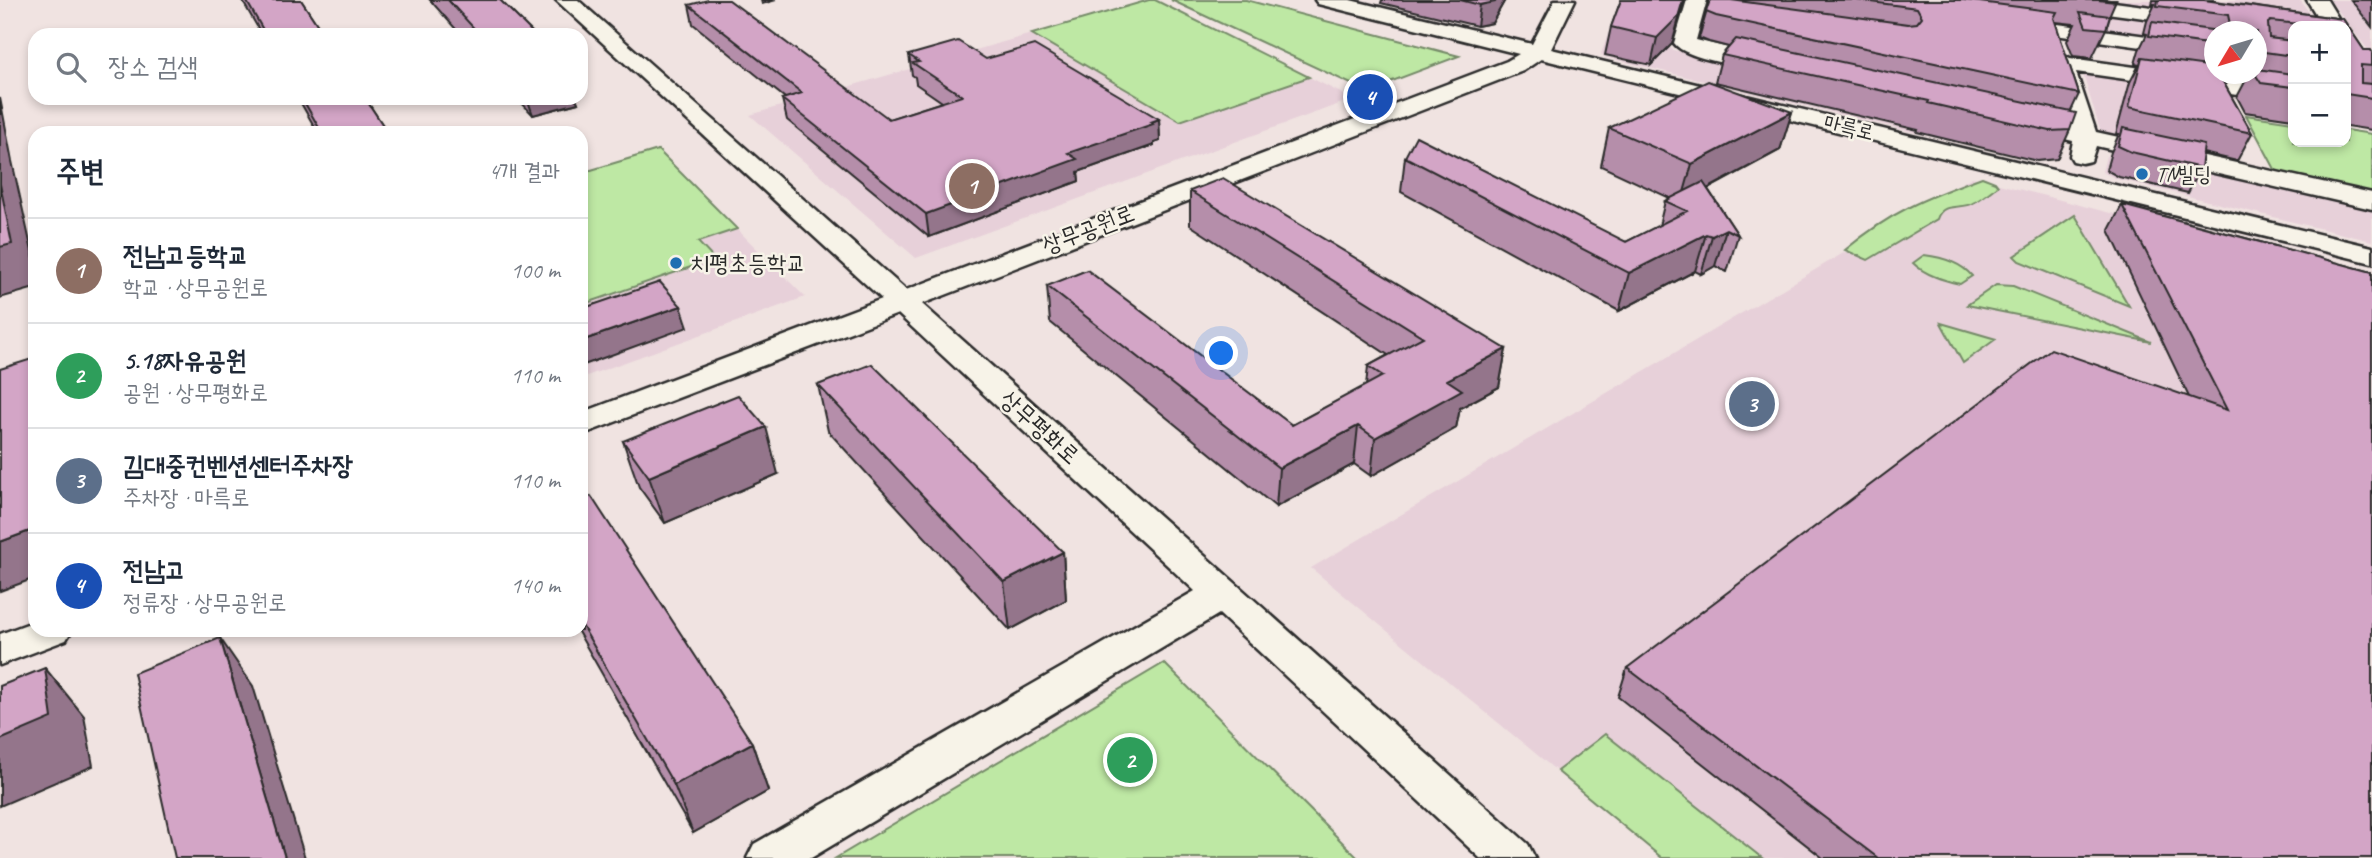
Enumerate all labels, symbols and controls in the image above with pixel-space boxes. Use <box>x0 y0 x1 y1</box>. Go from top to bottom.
north arrow <box>2204 21 2267 84</box>
map controls <box>2288 21 2351 147</box>
button: + <box>2288 21 2351 84</box>
search box <box>28 28 588 105</box>
icon: search <box>52 48 90 86</box>
text: 장소 검색 <box>108 50 198 83</box>
pin: 4 <box>1347 71 1393 123</box>
button: − <box>2288 84 2351 147</box>
street label: 마륵로 <box>1821 108 1877 146</box>
text: 주변 <box>56 152 104 190</box>
text: 4개 결과 <box>489 157 560 186</box>
pin: 1 <box>949 160 995 212</box>
place label: TN빌딩 <box>2156 161 2211 187</box>
marker: TN빌딩 <box>2134 166 2150 182</box>
street label: 상무공원로 <box>1038 198 1138 260</box>
text: 전남고등학교 <box>123 239 249 272</box>
place label: 치평초등학교 <box>690 248 806 278</box>
marker: 치평초등학교 <box>668 255 684 271</box>
text: 1 <box>74 256 84 285</box>
text: 100 m <box>511 256 560 285</box>
text: 학교 · 상무공원로 <box>123 273 268 302</box>
your location <box>1204 336 1238 370</box>
text: 5.18자유공원 <box>123 344 247 377</box>
text: 2 <box>74 361 84 390</box>
text: 110 m <box>511 361 560 390</box>
text: 공원 · 상무평화로 <box>123 378 268 407</box>
pin: 3 <box>1729 378 1775 430</box>
street label: 상무평화로 <box>994 384 1086 470</box>
text: 김대중컨벤션센터주차장 <box>123 449 353 482</box>
text: 3 <box>74 466 84 495</box>
text: 110 m <box>511 466 560 495</box>
text: 주차장 · 마륵로 <box>123 483 249 512</box>
text: 전남고 <box>123 554 186 587</box>
text: 4 <box>74 571 84 600</box>
text: 140 m <box>511 571 560 600</box>
text: 정류장 · 상무공원로 <box>123 588 287 617</box>
pin: 2 <box>1107 734 1153 786</box>

